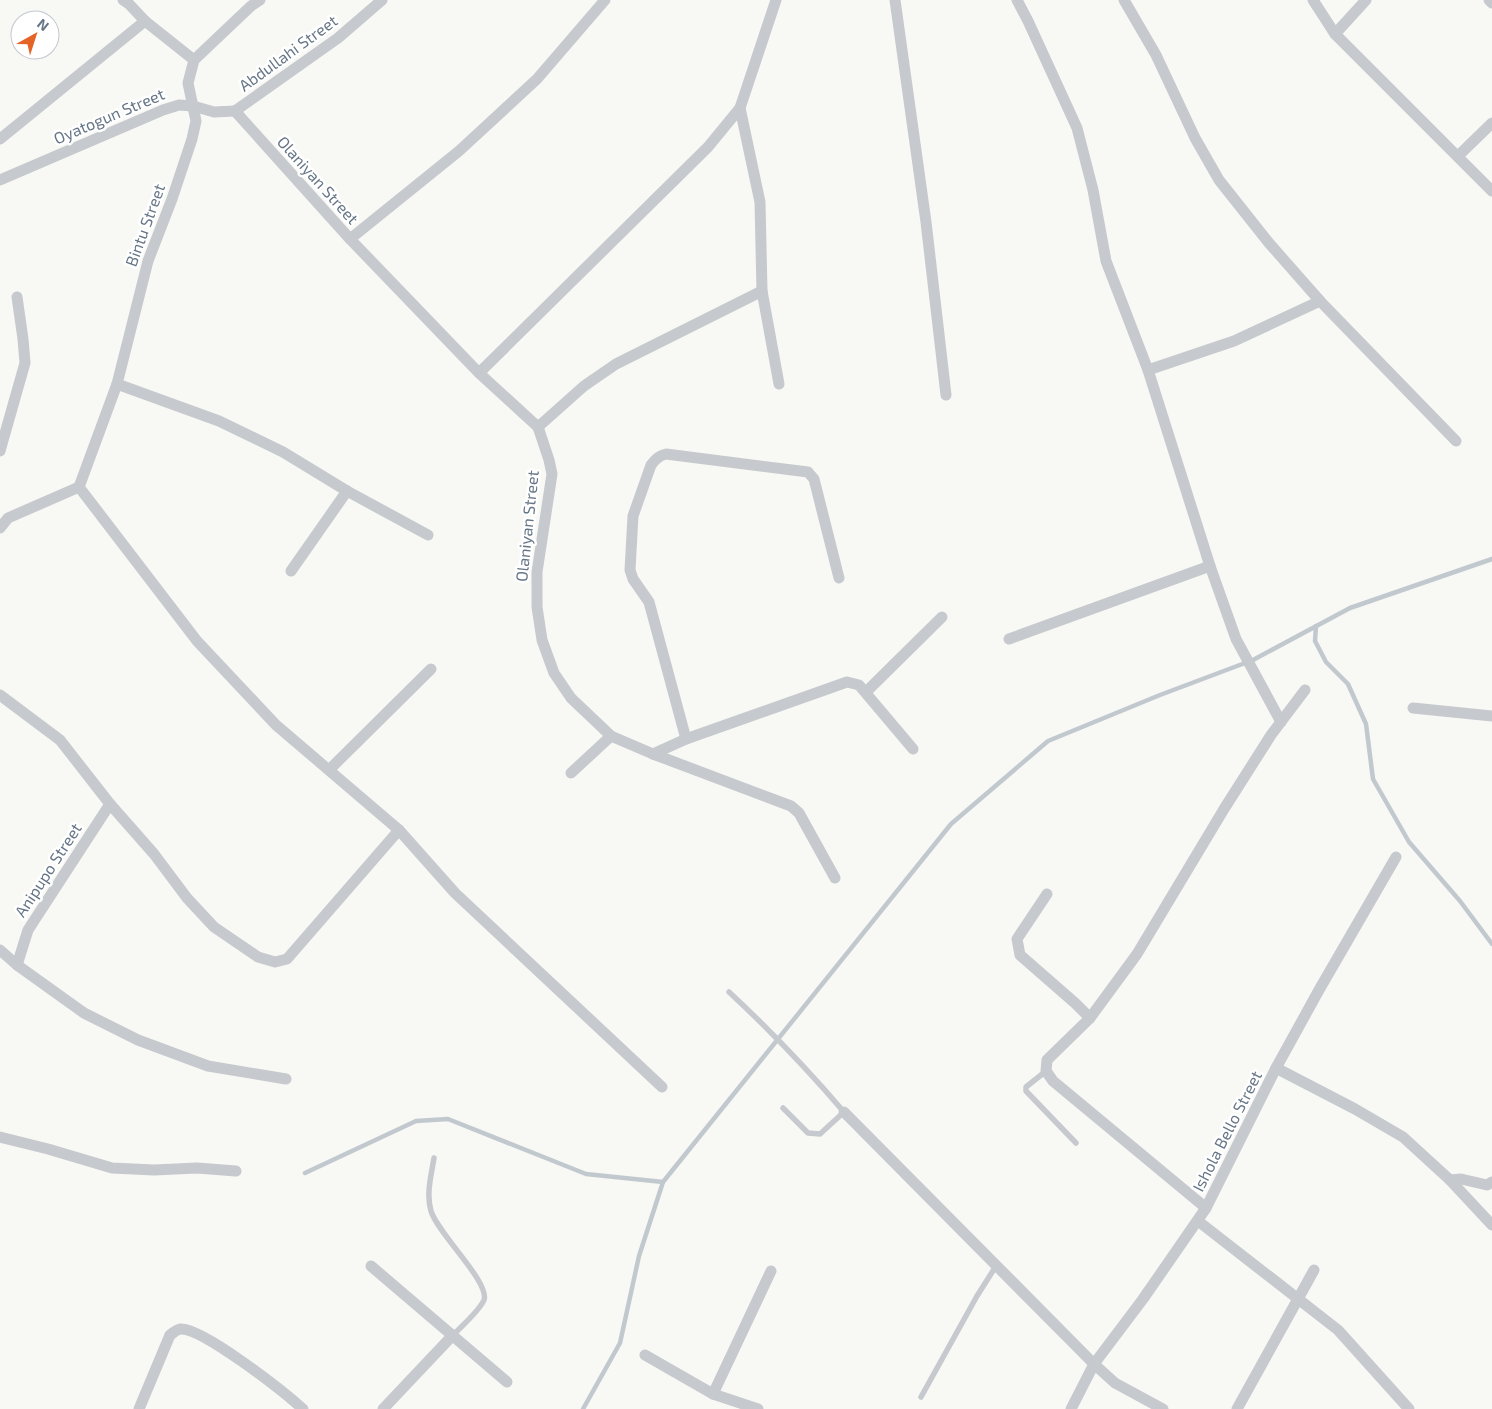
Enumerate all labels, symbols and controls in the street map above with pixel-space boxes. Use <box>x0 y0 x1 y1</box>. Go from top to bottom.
north arrow <box>10 10 60 60</box>
street label: Abdullahi Street <box>235 11 341 95</box>
text: N <box>34 15 53 34</box>
street label: Oyatogun Street <box>51 84 167 147</box>
street label: Olaniyan Street <box>274 132 363 228</box>
street label: Bintu Street <box>121 181 168 269</box>
street label: Olaniyan Street <box>511 469 542 583</box>
street label: Anipupo Street <box>10 819 85 920</box>
street label: Ishola Bello Street <box>1188 1067 1265 1194</box>

